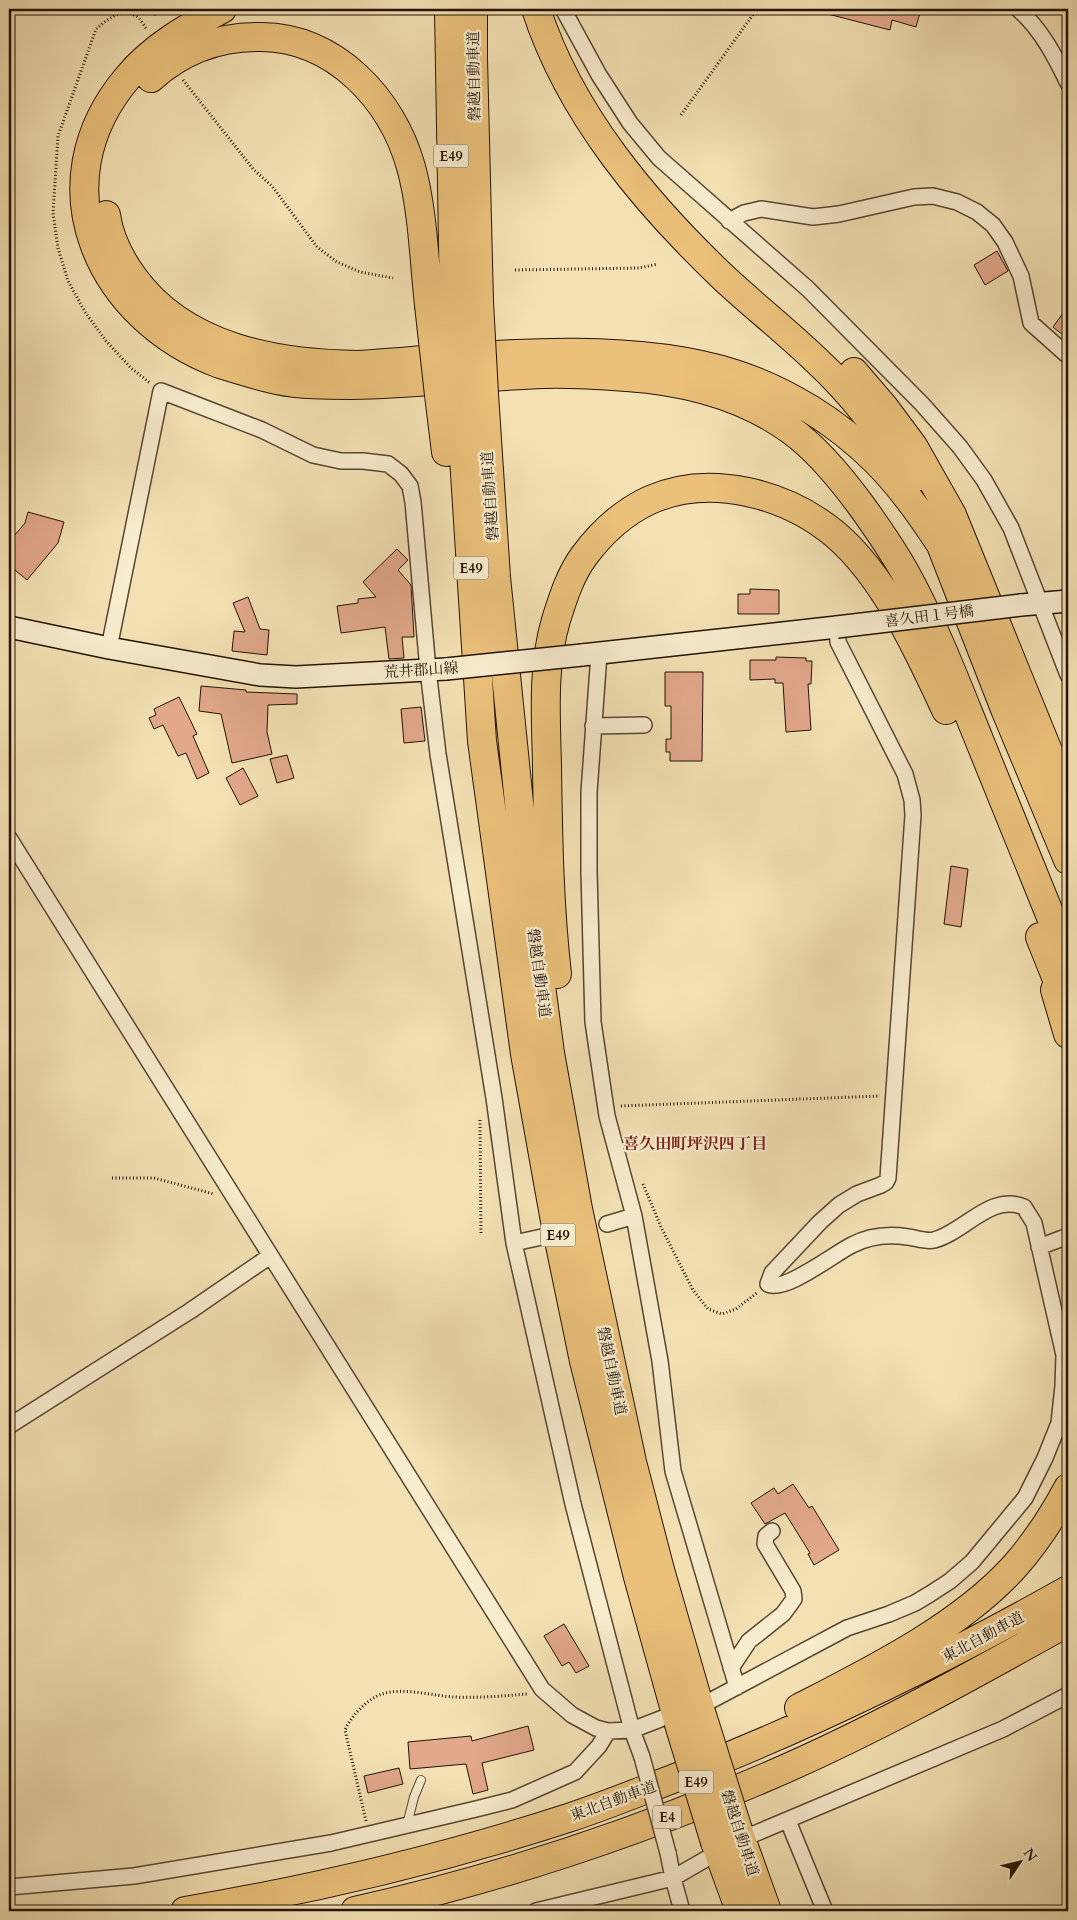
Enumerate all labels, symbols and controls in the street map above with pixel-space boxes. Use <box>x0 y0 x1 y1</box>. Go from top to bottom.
street label: 磐越自動車道 <box>463 31 485 121</box>
road number: E49 <box>434 144 468 168</box>
street label: 磐越自動車道 <box>477 450 503 542</box>
road number: E49 <box>454 556 488 580</box>
street label: 喜久田１号橋 <box>883 601 975 631</box>
street label: 荒井郡山線 <box>383 657 459 683</box>
street label: 磐越自動車道 <box>523 927 555 1019</box>
district label: 喜久田町坪沢四丁目 <box>623 1133 767 1155</box>
road number: E49 <box>540 1224 576 1246</box>
street label: 磐越自動車道 <box>593 1325 631 1417</box>
street label: 東北自動車道 <box>939 1607 1027 1667</box>
road number: E49 <box>678 1770 714 1794</box>
street label: 東北自動車道 <box>567 1776 659 1826</box>
street label: 磐越自動車道 <box>717 1787 763 1879</box>
road number: E4 <box>653 1805 681 1828</box>
north arrow <box>994 1838 1044 1888</box>
text: N <box>1019 1844 1042 1865</box>

